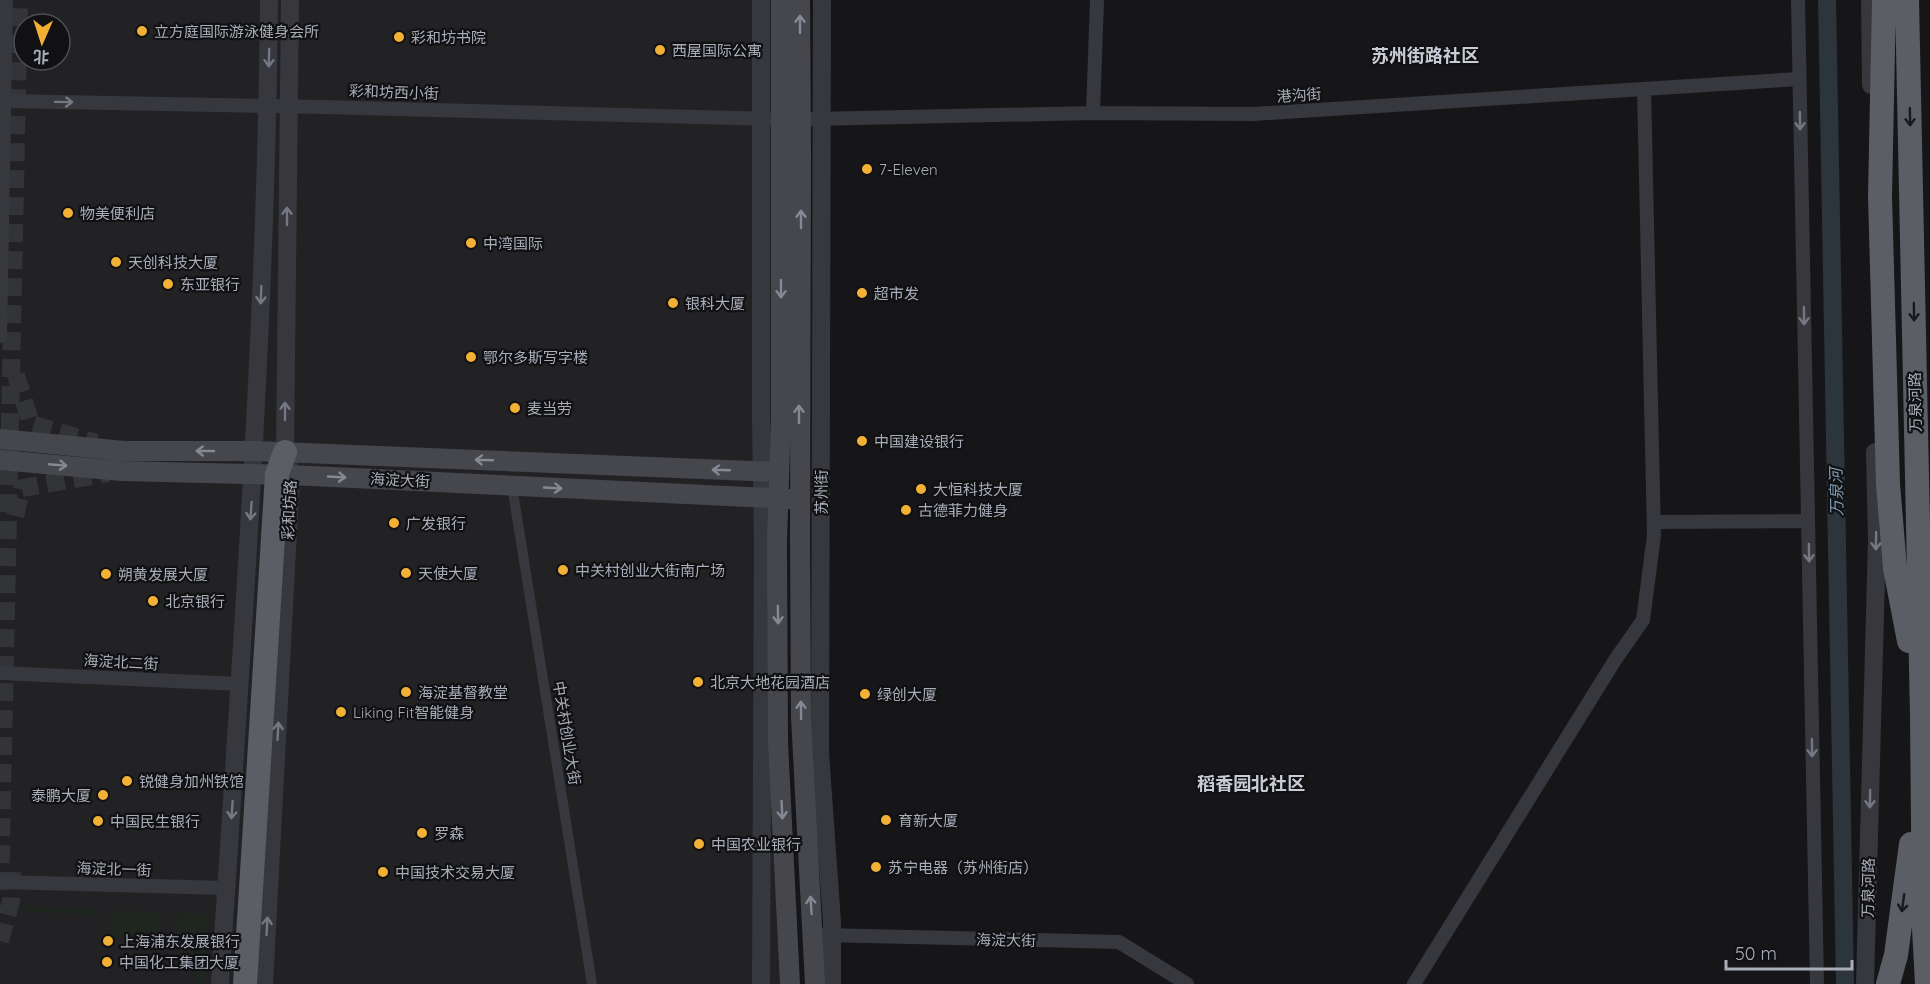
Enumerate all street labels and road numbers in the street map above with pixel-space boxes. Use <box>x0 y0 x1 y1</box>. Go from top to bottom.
street label: 彩和坊西小街 <box>349 81 439 103</box>
street label: 港沟街 <box>1276 84 1322 106</box>
street label: 万泉河路 <box>1905 372 1925 432</box>
street label: 海淀大街 <box>370 469 430 491</box>
street label: 苏州街 <box>812 469 831 515</box>
street label: 彩和坊路 <box>278 480 300 540</box>
street label: 海淀北二街 <box>83 651 159 673</box>
street label: 中关村创业大街 <box>549 680 585 786</box>
street label: 海淀北一街 <box>76 858 152 880</box>
street label: 万泉河路 <box>1858 858 1878 918</box>
street label: 海淀大街 <box>976 930 1036 950</box>

